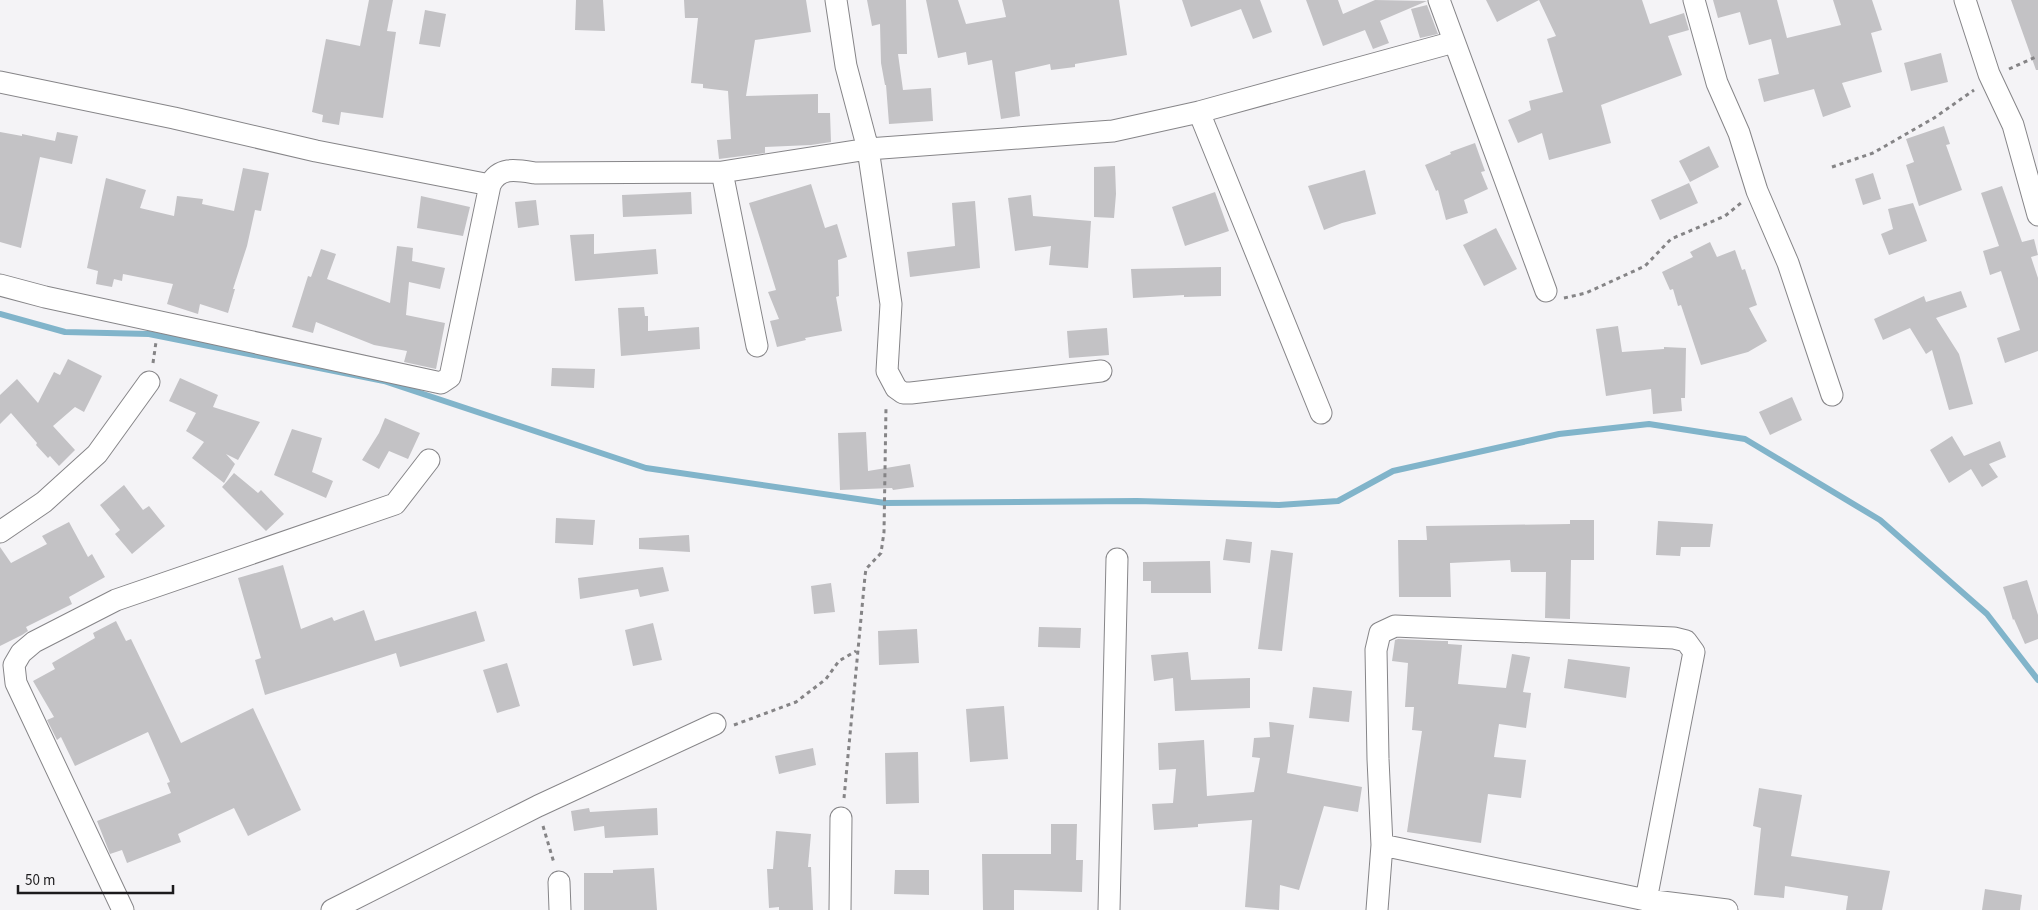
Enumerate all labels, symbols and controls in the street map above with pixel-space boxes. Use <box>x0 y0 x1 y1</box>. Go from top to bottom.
scale bar <box>18 862 172 894</box>
text: 50 m <box>25 870 55 891</box>

